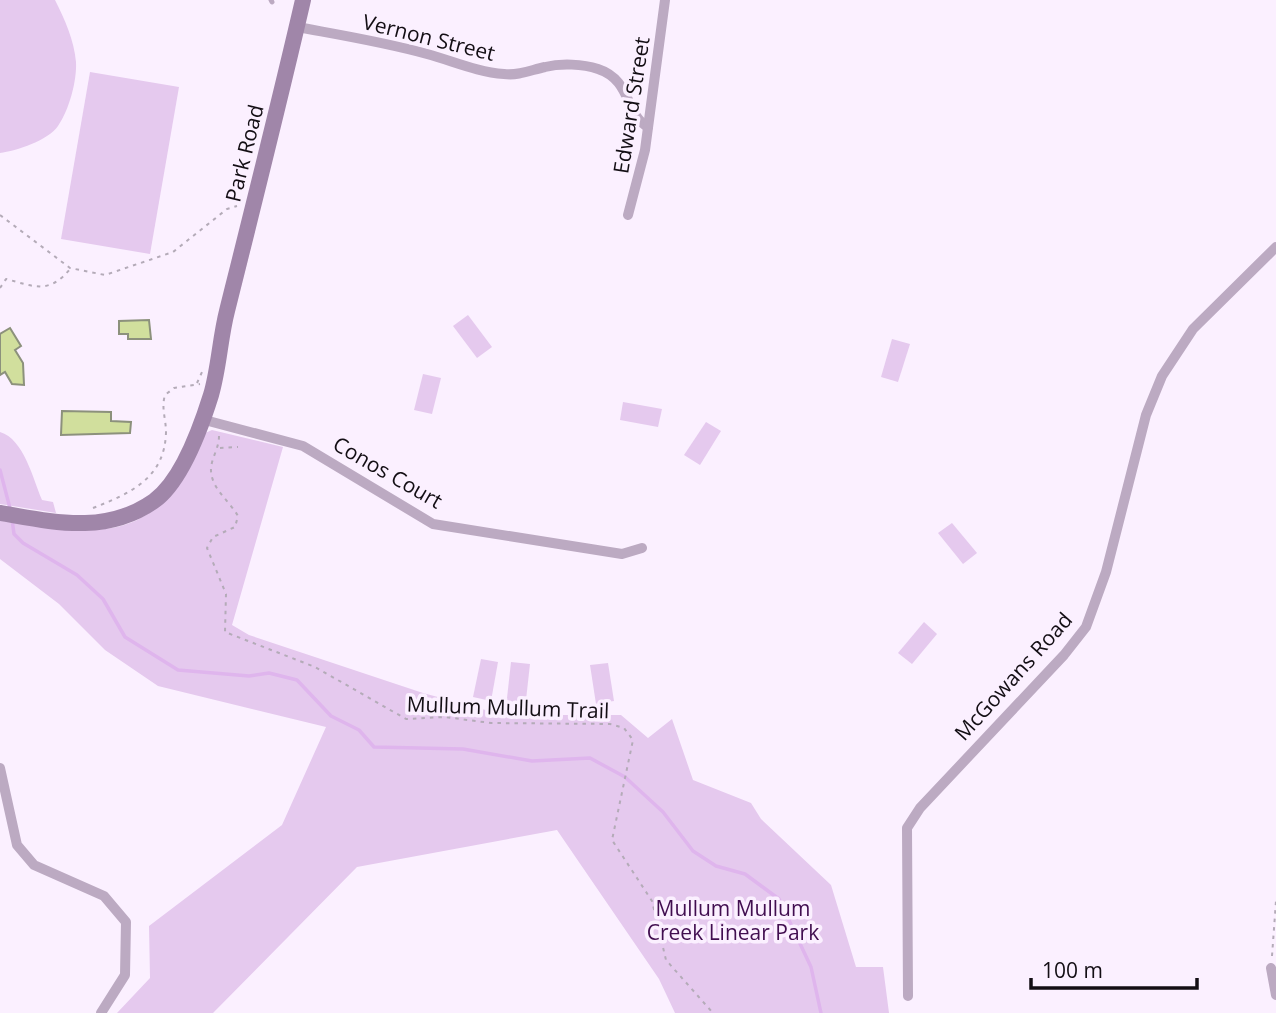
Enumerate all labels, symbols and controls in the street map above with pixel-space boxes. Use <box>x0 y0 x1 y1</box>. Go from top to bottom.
street label: Vernon Street <box>360 7 498 67</box>
street label: Edward Street <box>606 35 656 175</box>
street label: Park Road <box>218 101 270 205</box>
street label: Conos Court <box>328 429 448 515</box>
street label: McGowans Road <box>948 606 1078 746</box>
street label: Mullum Mullum Trail <box>406 689 610 725</box>
park label: Mullum Mullum Creek Linear Park <box>647 894 819 946</box>
scale bar <box>1031 946 1197 990</box>
text: 100 m <box>1042 956 1103 984</box>

